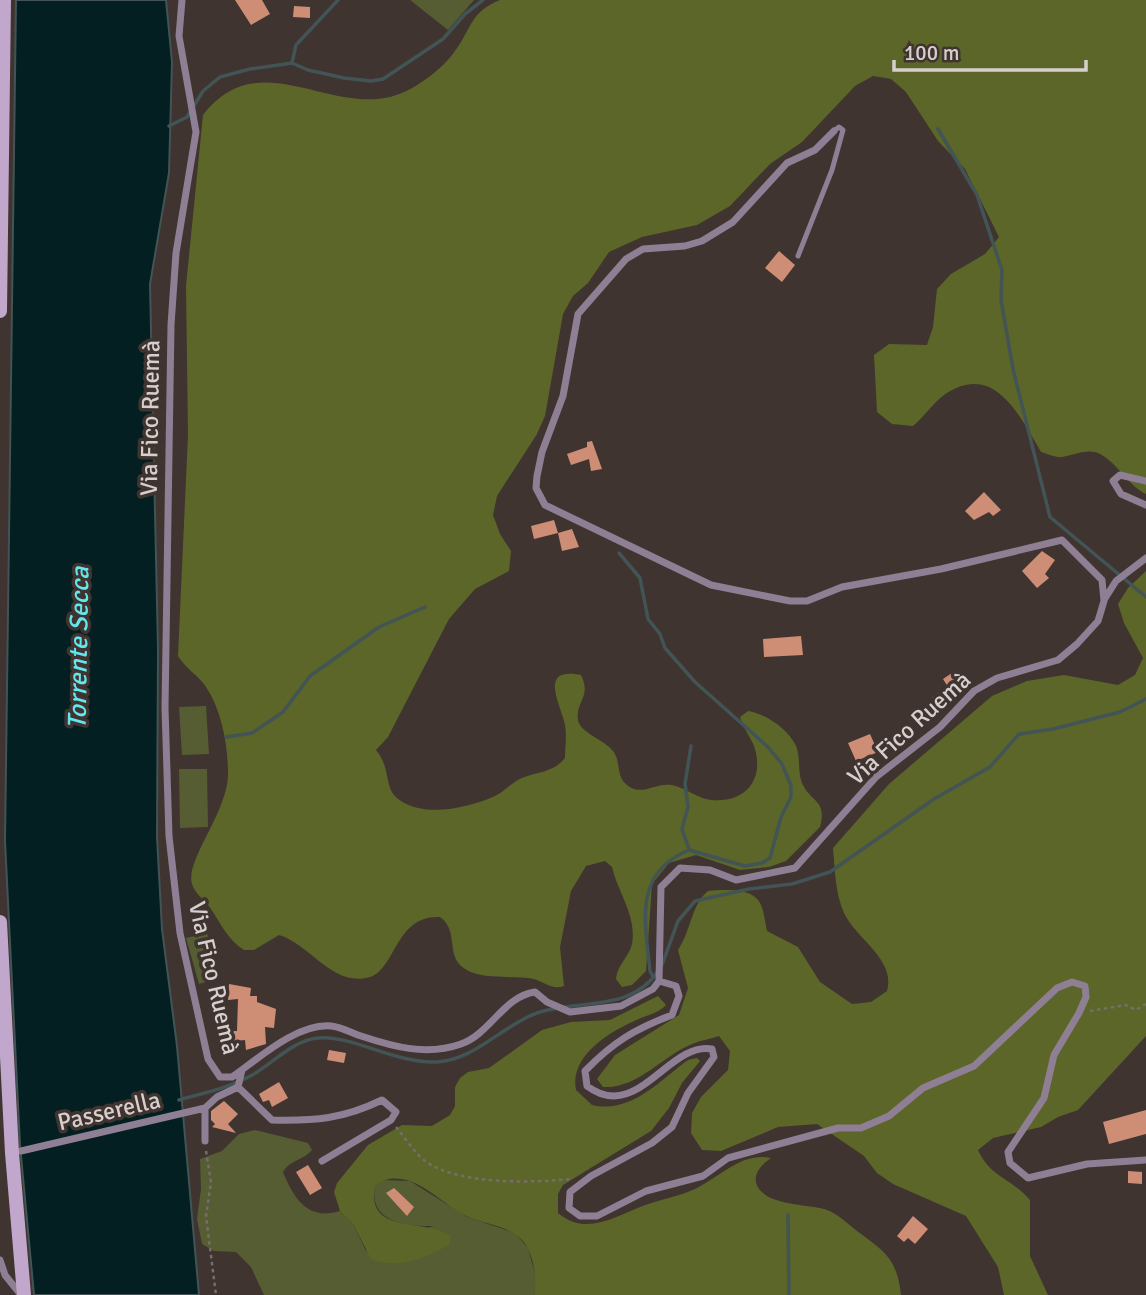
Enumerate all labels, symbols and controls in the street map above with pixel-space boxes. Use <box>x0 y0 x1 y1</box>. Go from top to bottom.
scale bar <box>894 28 1086 72</box>
text: 100 m <box>904 40 959 66</box>
street label: Via Fico Ruemà <box>134 340 166 496</box>
water label: Torrente Secca <box>62 566 96 730</box>
street label: Via Fico Ruemà <box>841 665 977 791</box>
street label: Via Fico Ruemà <box>182 899 246 1057</box>
street label: Passerella <box>55 1085 163 1137</box>

